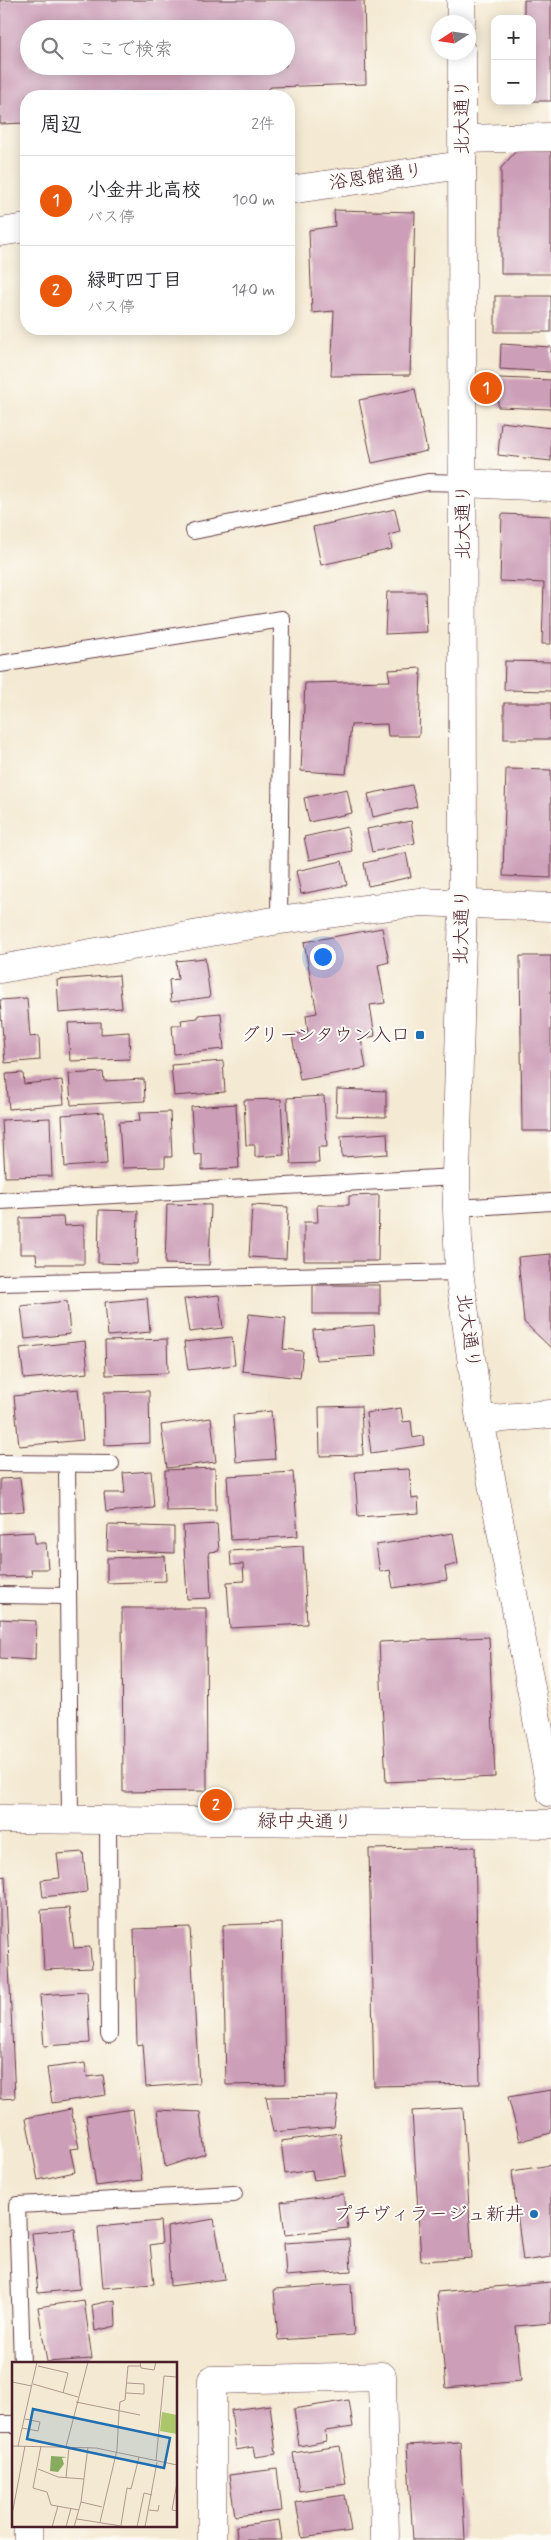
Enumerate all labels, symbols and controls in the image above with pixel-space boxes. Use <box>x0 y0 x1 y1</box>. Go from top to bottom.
north arrow <box>431 15 476 60</box>
map controls <box>491 15 536 105</box>
button: + <box>491 15 536 60</box>
search box <box>20 20 295 75</box>
icon: search <box>38 34 66 62</box>
text: ここで検索 <box>78 37 173 62</box>
button: − <box>491 60 536 105</box>
street label: 北大通り <box>450 79 475 155</box>
text: 周辺 <box>40 111 82 139</box>
text: 2件 <box>251 114 275 135</box>
street label: 浴恩館通り <box>327 158 425 196</box>
text: 小金井北高校 <box>87 178 201 203</box>
text: 1 <box>52 190 60 211</box>
text: 100 m <box>232 190 275 211</box>
text: バス停 <box>87 207 135 228</box>
text: 緑町四丁目 <box>87 268 182 293</box>
text: 2 <box>52 280 60 301</box>
text: 140 m <box>231 280 275 301</box>
text: バス停 <box>87 297 135 318</box>
pin: 1 <box>470 369 502 407</box>
street label: 北大通り <box>451 484 476 560</box>
street label: 北大通り <box>449 889 475 965</box>
your location <box>310 944 336 970</box>
place label: グリーンタウン入口 <box>241 1023 410 1048</box>
marker: グリーンタウン入口 <box>414 1029 426 1041</box>
street label: 北大通り <box>450 1292 486 1370</box>
pin: 2 <box>200 1786 232 1824</box>
street label: 緑中央通り <box>257 1809 353 1835</box>
place label: プチヴィラージュ新井 <box>334 2202 524 2227</box>
marker: プチヴィラージュ新井 <box>528 2208 540 2220</box>
inset map <box>12 2362 178 2528</box>

